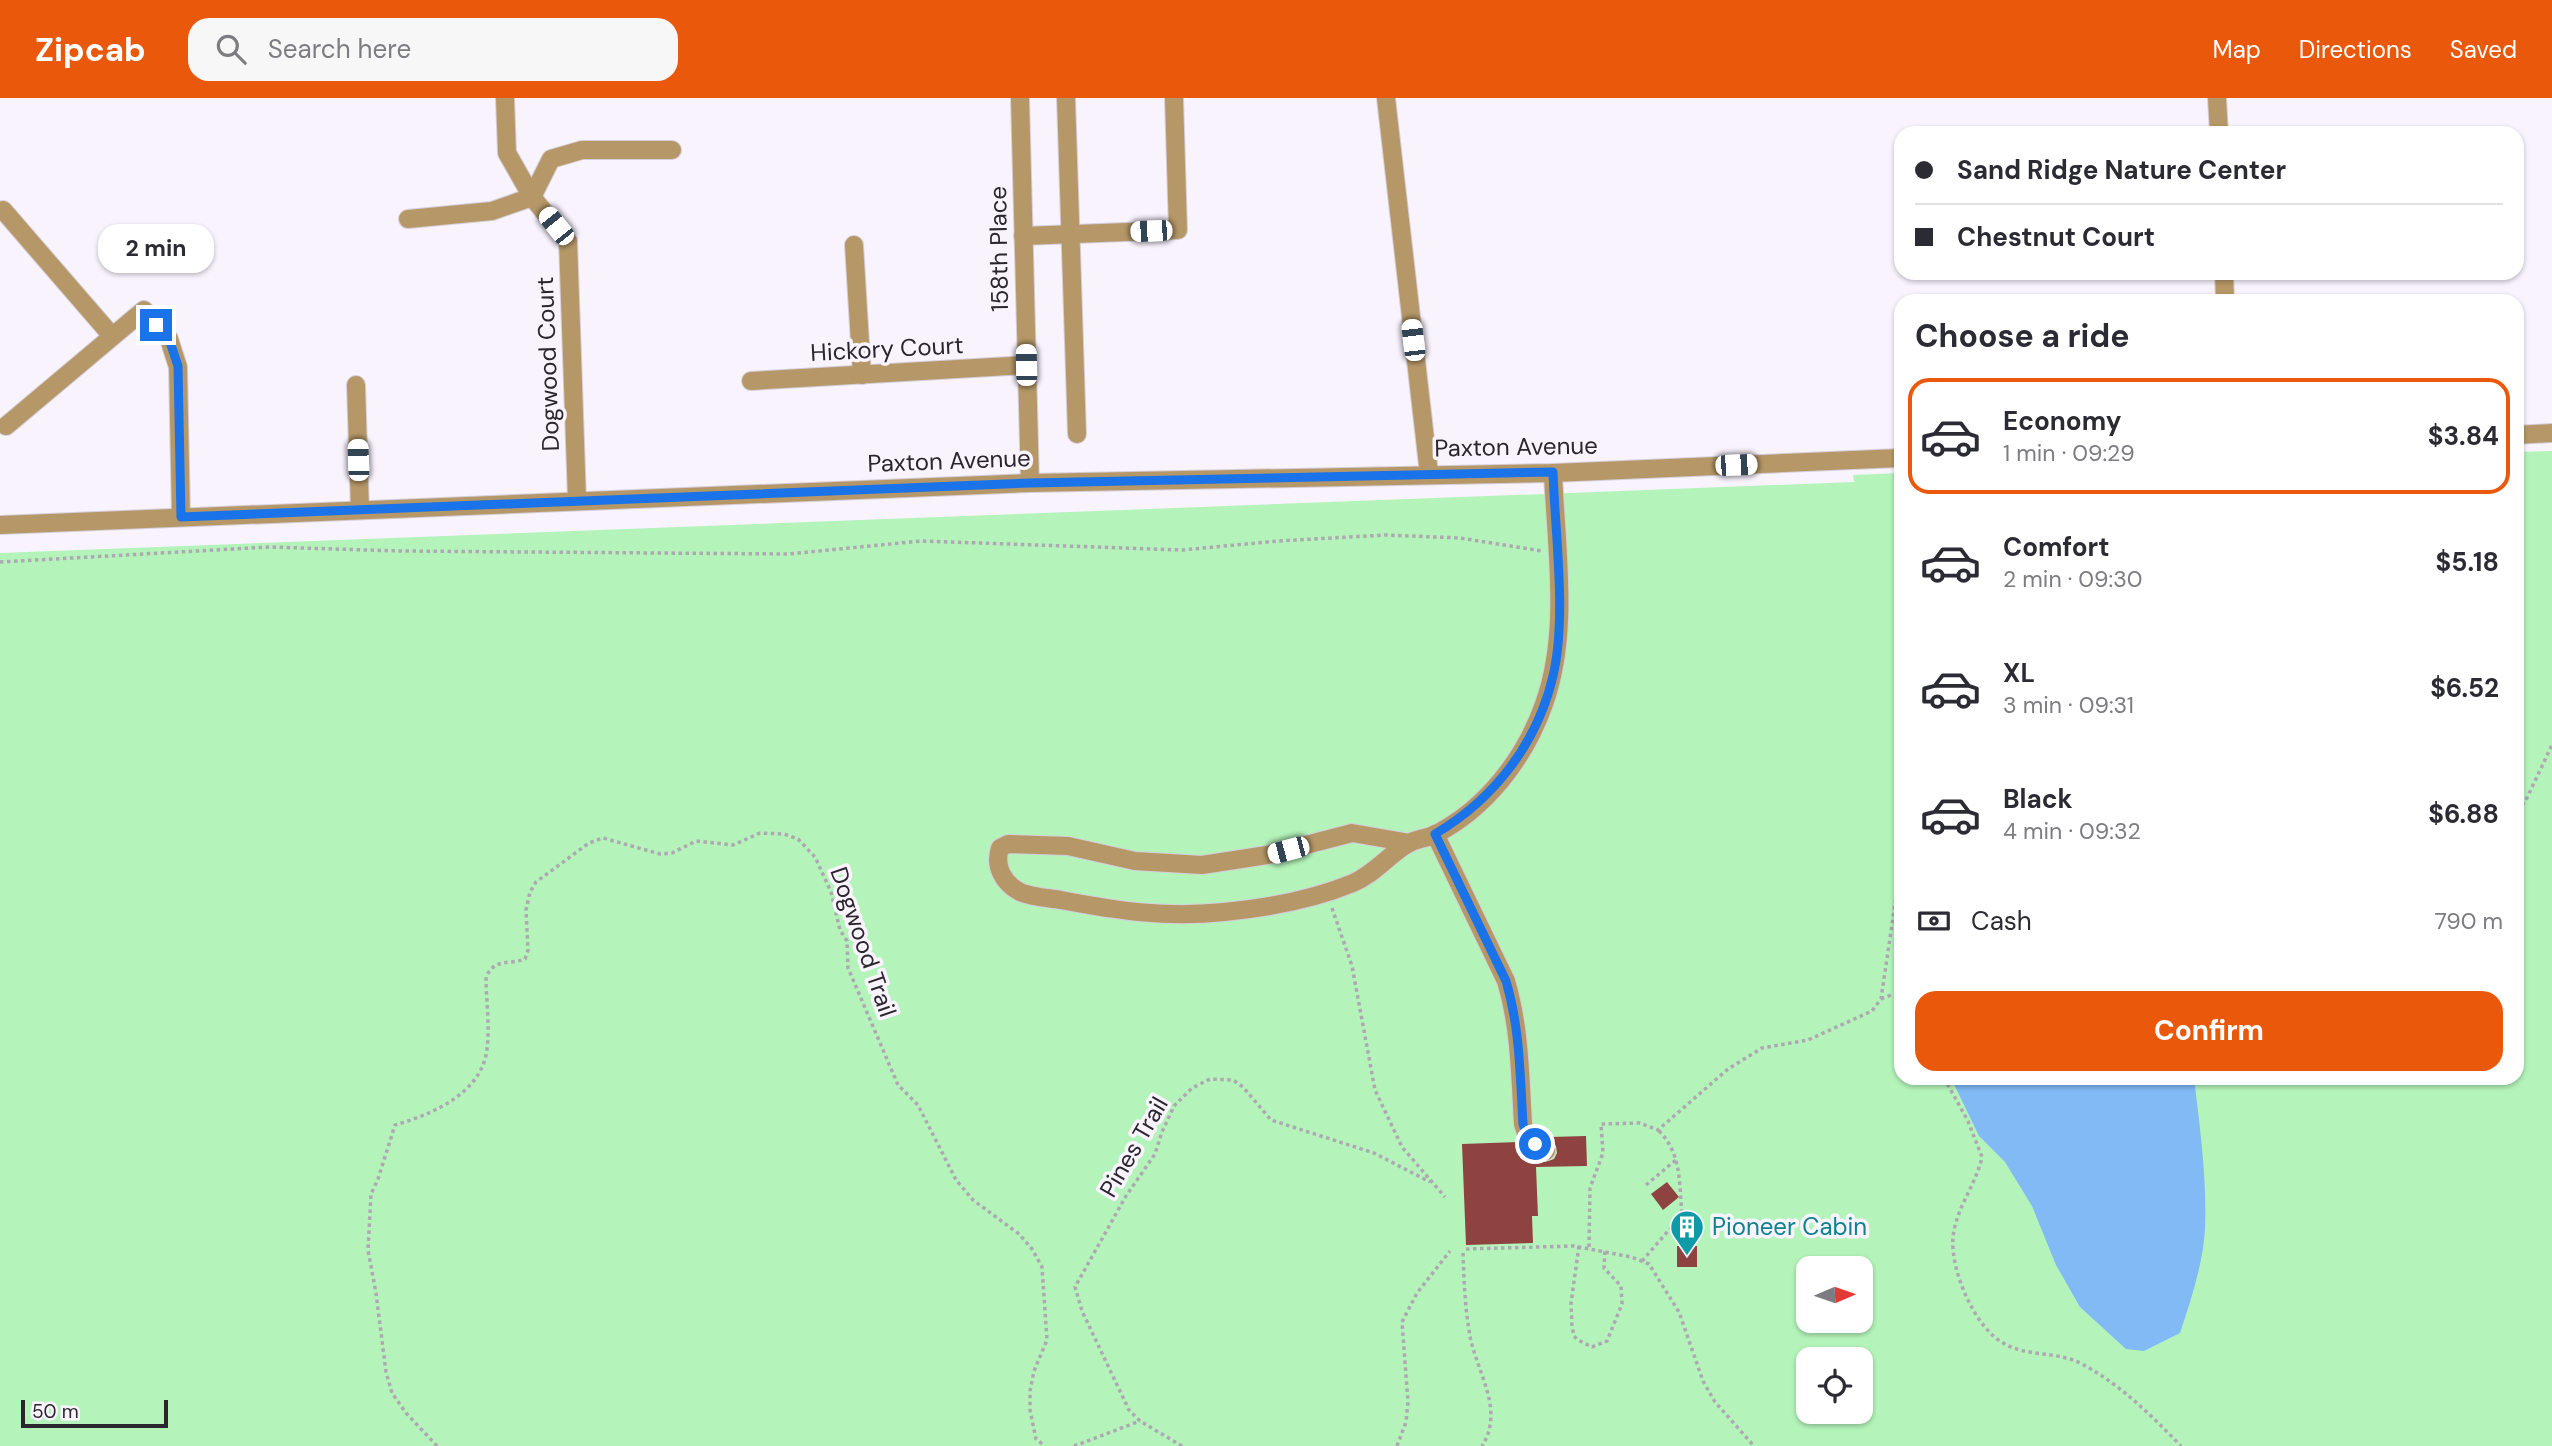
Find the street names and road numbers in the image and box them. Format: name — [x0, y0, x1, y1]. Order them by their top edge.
street label: 158th Place — [982, 186, 1015, 312]
street label: Dogwood Court — [529, 276, 566, 452]
street label: Hickory Court — [810, 329, 964, 368]
street label: Paxton Avenue — [1434, 430, 1598, 463]
street label: Paxton Avenue — [867, 442, 1031, 479]
street label: Dogwood Trail — [823, 863, 904, 1021]
street label: Pines Trail — [1092, 1091, 1175, 1202]

